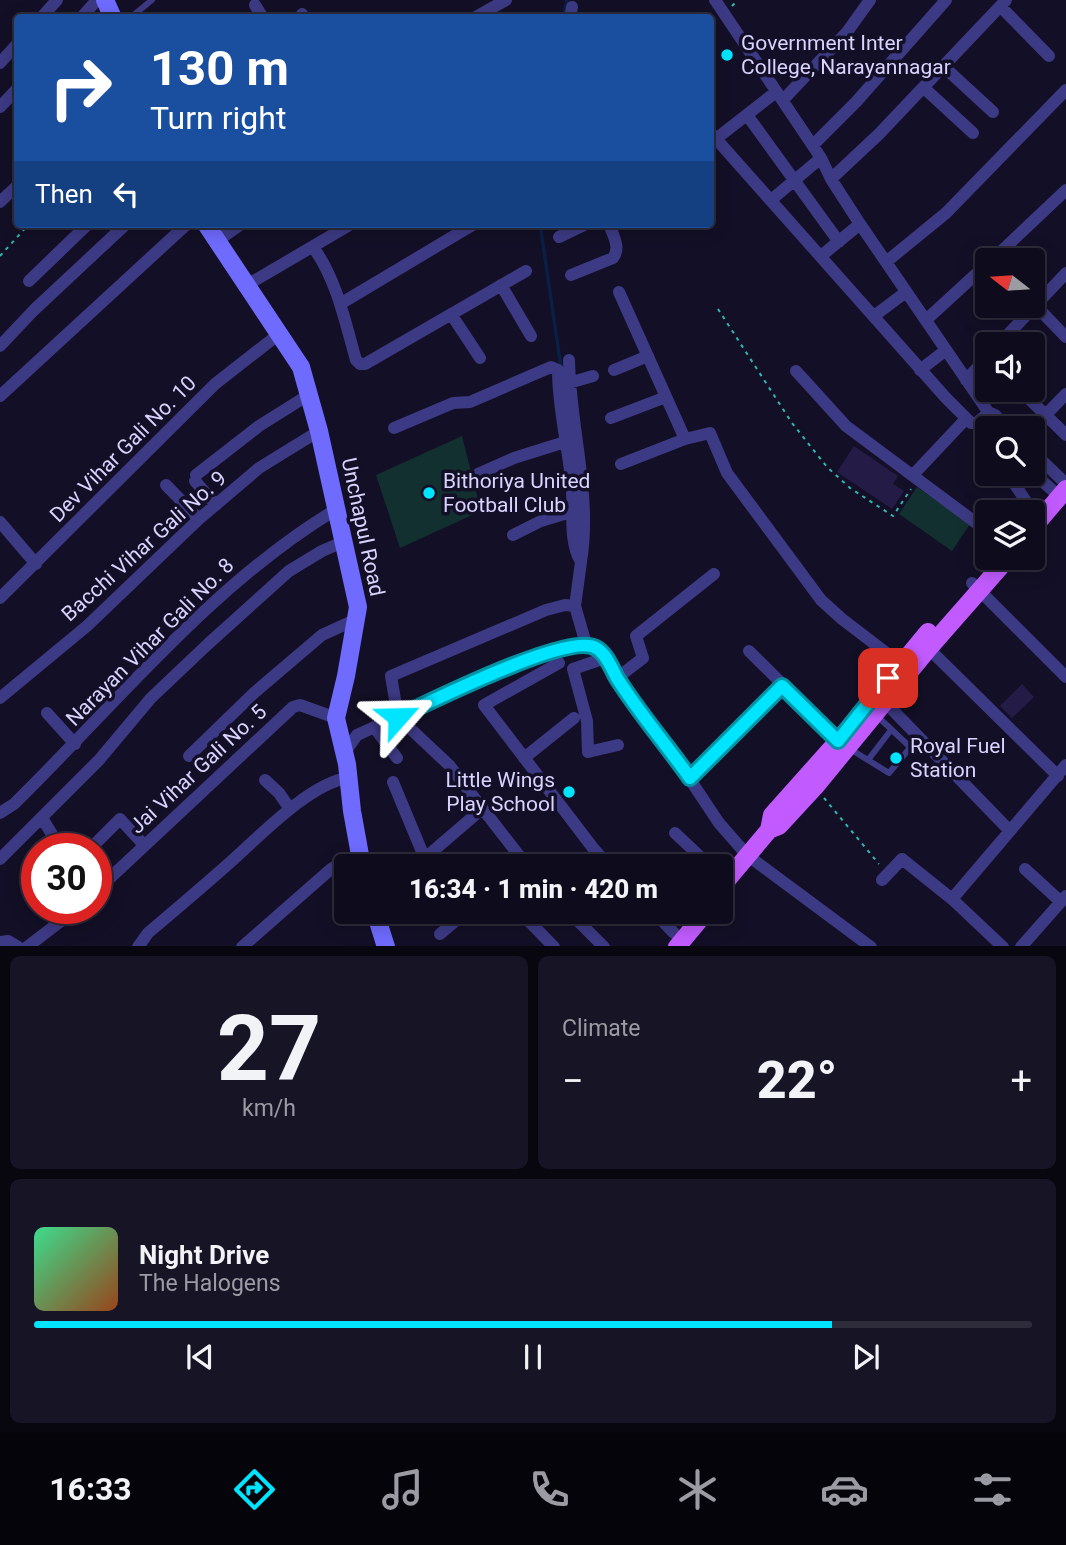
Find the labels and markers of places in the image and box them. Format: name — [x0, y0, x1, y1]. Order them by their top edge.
place label: Government Inter College, Narayannagar — [741, 31, 951, 79]
marker: Government Inter College, Narayannagar — [719, 47, 735, 63]
place label: Bithoriya United Football Club — [443, 469, 590, 517]
marker: Bithoriya United Football Club — [421, 485, 437, 501]
pin — [858, 648, 918, 708]
place label: Royal Fuel Station — [910, 734, 1005, 782]
marker: Royal Fuel Station — [888, 750, 904, 766]
place label: Little Wings Play School — [445, 768, 555, 816]
marker: Little Wings Play School — [561, 784, 577, 800]

